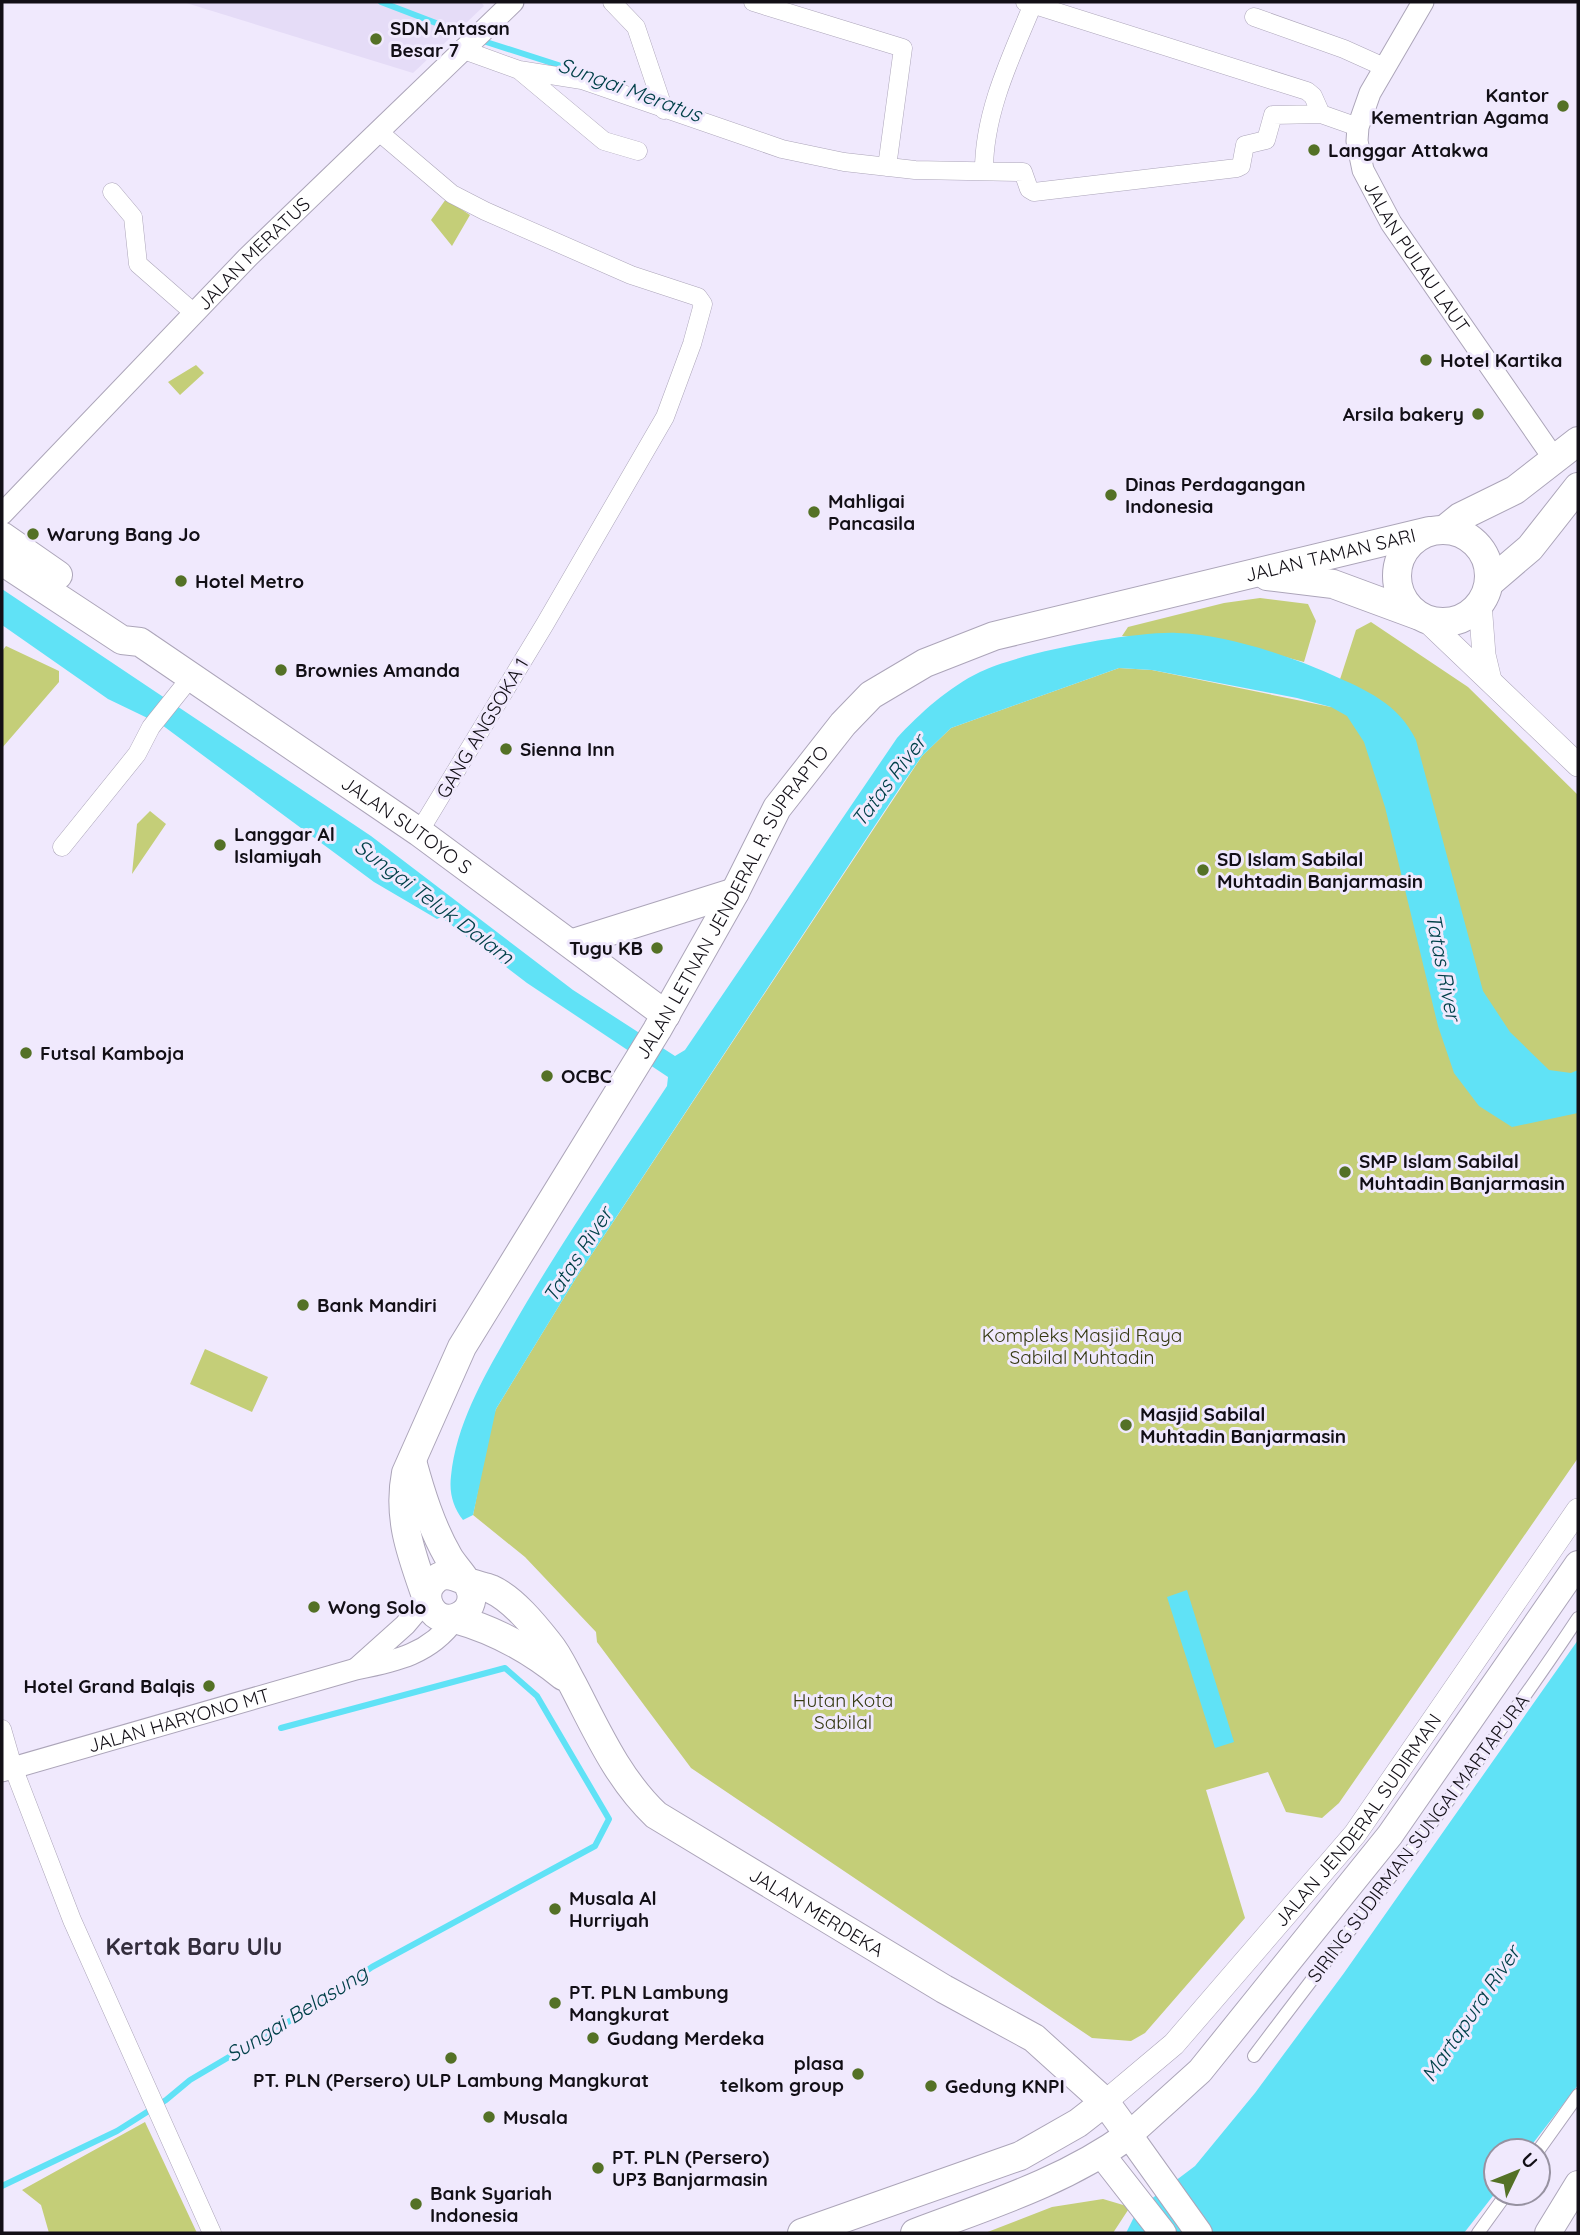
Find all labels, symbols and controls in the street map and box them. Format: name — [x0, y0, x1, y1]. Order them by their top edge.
place label: SDN Antasan Besar 7 — [390, 16, 510, 62]
marker: SDN Antasan Besar 7 — [368, 31, 384, 47]
water label: Sungai Meratus — [555, 51, 707, 127]
place label: Kantor Kementrian Agama — [1371, 83, 1549, 129]
marker: Kantor Kementrian Agama — [1555, 98, 1571, 114]
place label: Langgar Attakwa — [1328, 138, 1489, 162]
marker: Langgar Attakwa — [1306, 142, 1322, 158]
street label: JALAN PULAU LAUT — [1359, 176, 1475, 337]
street label: JALAN MERATUS — [192, 192, 315, 315]
place label: Hotel Kartika — [1440, 348, 1562, 372]
marker: Hotel Kartika — [1418, 352, 1434, 368]
place label: Arsila bakery — [1343, 402, 1464, 426]
marker: Arsila bakery — [1470, 406, 1486, 422]
place label: Dinas Perdagangan Indonesia — [1125, 472, 1306, 518]
marker: Dinas Perdagangan Indonesia — [1103, 487, 1119, 503]
place label: Mahligai Pancasila — [828, 489, 915, 535]
marker: Mahligai Pancasila — [806, 504, 822, 520]
place label: Warung Bang Jo — [47, 522, 200, 546]
street label: JALAN TAMAN SARI — [1243, 523, 1418, 587]
marker: Warung Bang Jo — [25, 526, 41, 542]
place label: Hotel Metro — [195, 569, 304, 593]
marker: Hotel Metro — [173, 573, 189, 589]
street label: GANG ANGSOKA 1 — [431, 653, 533, 803]
place label: Brownies Amanda — [295, 658, 460, 682]
marker: Brownies Amanda — [273, 662, 289, 678]
water label: Tatas River — [845, 727, 933, 831]
place label: Sienna Inn — [520, 737, 615, 761]
street label: JALAN LETNAN JENDERAL R. SUPRAPTO — [630, 740, 834, 1064]
marker: Sienna Inn — [498, 741, 514, 757]
street label: JALAN SUTOYO S — [337, 771, 477, 879]
place label: Langgar Al Islamiyah — [234, 822, 335, 868]
water label: Sungai Teluk Dalam — [350, 833, 520, 970]
marker: Langgar Al Islamiyah — [212, 837, 228, 853]
place label: SD Islam Sabilal Muhtadin Banjarmasin — [1217, 847, 1423, 893]
marker: SD Islam Sabilal Muhtadin Banjarmasin — [1195, 862, 1211, 878]
water label: Tatas River — [1421, 911, 1468, 1025]
place label: Tugu KB — [569, 936, 643, 960]
marker: Tugu KB — [649, 940, 665, 956]
place label: Futsal Kamboja — [40, 1041, 184, 1065]
marker: Futsal Kamboja — [18, 1045, 34, 1061]
place label: OCBC — [561, 1064, 612, 1088]
marker: OCBC — [539, 1068, 555, 1084]
place label: SMP Islam Sabilal Muhtadin Banjarmasin — [1359, 1149, 1565, 1195]
marker: SMP Islam Sabilal Muhtadin Banjarmasin — [1337, 1164, 1353, 1180]
water label: Tatas River — [537, 1200, 619, 1307]
place label: Bank Mandiri — [317, 1293, 437, 1317]
marker: Bank Mandiri — [295, 1297, 311, 1313]
park label: Kompleks Masjid Raya Sabilal Muhtadin — [982, 1323, 1182, 1369]
place label: Masjid Sabilal Muhtadin Banjarmasin — [1140, 1402, 1346, 1448]
marker: Masjid Sabilal Muhtadin Banjarmasin — [1118, 1417, 1134, 1433]
place label: Wong Solo — [328, 1595, 426, 1619]
marker: Wong Solo — [306, 1599, 322, 1615]
place label: Hotel Grand Balqis — [24, 1674, 195, 1698]
marker: Hotel Grand Balqis — [201, 1678, 217, 1694]
street label: JALAN HARYONO MT — [85, 1682, 273, 1758]
park label: Hutan Kota Sabilal — [793, 1688, 893, 1734]
street label: SIRING SUDIRMAN SUNGAI MARTAPURA — [1302, 1689, 1534, 1987]
street label: JALAN JENDERAL SUDIRMAN — [1269, 1709, 1446, 1931]
street label: JALAN MERDEKA — [745, 1862, 888, 1962]
place label: Musala Al Hurriyah — [569, 1886, 657, 1932]
marker: Musala Al Hurriyah — [547, 1901, 563, 1917]
district label: Kertak Baru Ulu — [106, 1932, 282, 1961]
water label: Martapura River — [1415, 1938, 1527, 2086]
water label: Sungai Belasung — [221, 1958, 374, 2067]
place label: PT. PLN Lambung Mangkurat — [569, 1980, 729, 2026]
marker: PT. PLN Lambung Mangkurat — [547, 1995, 563, 2011]
place label: Gudang Merdeka — [607, 2026, 764, 2050]
marker: Gudang Merdeka — [585, 2030, 601, 2046]
marker: PT. PLN (Persero) ULP Lambung Mangkurat — [443, 2050, 459, 2066]
place label: plasa telkom group — [720, 2051, 844, 2097]
marker: plasa telkom group — [850, 2066, 866, 2082]
place label: PT. PLN (Persero) ULP Lambung Mangkurat — [253, 2068, 649, 2092]
place label: Gedung KNPI — [945, 2074, 1065, 2098]
marker: Gedung KNPI — [923, 2078, 939, 2094]
place label: Musala — [503, 2105, 568, 2129]
marker: Musala — [481, 2109, 497, 2125]
north arrow — [1482, 2137, 1552, 2207]
place label: PT. PLN (Persero) UP3 Banjarmasin — [612, 2145, 769, 2191]
text: U — [1516, 2147, 1543, 2173]
marker: PT. PLN (Persero) UP3 Banjarmasin — [590, 2160, 606, 2176]
place label: Bank Syariah Indonesia — [430, 2181, 552, 2227]
marker: Bank Syariah Indonesia — [408, 2196, 424, 2212]

